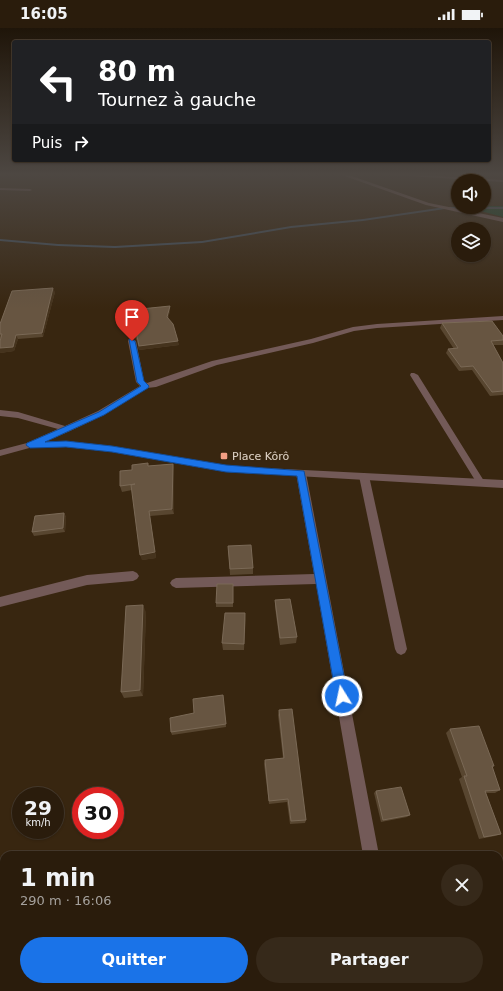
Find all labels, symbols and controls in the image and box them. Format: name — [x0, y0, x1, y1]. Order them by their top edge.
text: 16:05 — [20, 5, 68, 23]
text: 80 m — [98, 55, 176, 88]
icon: left — [32, 56, 84, 108]
text: Tournez à gauche — [98, 89, 256, 110]
icon: right — [70, 132, 92, 154]
text: Puis — [32, 134, 62, 152]
map controls — [451, 174, 491, 262]
button: sound — [451, 174, 491, 214]
button: layers — [451, 222, 491, 262]
pin — [115, 300, 149, 341]
icon: arrive — [121, 306, 143, 328]
place label: Place Kôrô — [232, 450, 289, 463]
marker: Place Kôrô — [219, 451, 229, 461]
position arrow — [321, 675, 363, 717]
speed limit sign: 30 — [72, 787, 124, 839]
text: 29 — [24, 796, 52, 820]
text: km/h — [25, 817, 51, 828]
text: 1 min — [20, 864, 95, 892]
button: close — [441, 864, 483, 906]
text: 290 m · 16:06 — [20, 893, 111, 908]
button: Quitter — [20, 937, 248, 983]
button: Partager — [256, 937, 483, 983]

